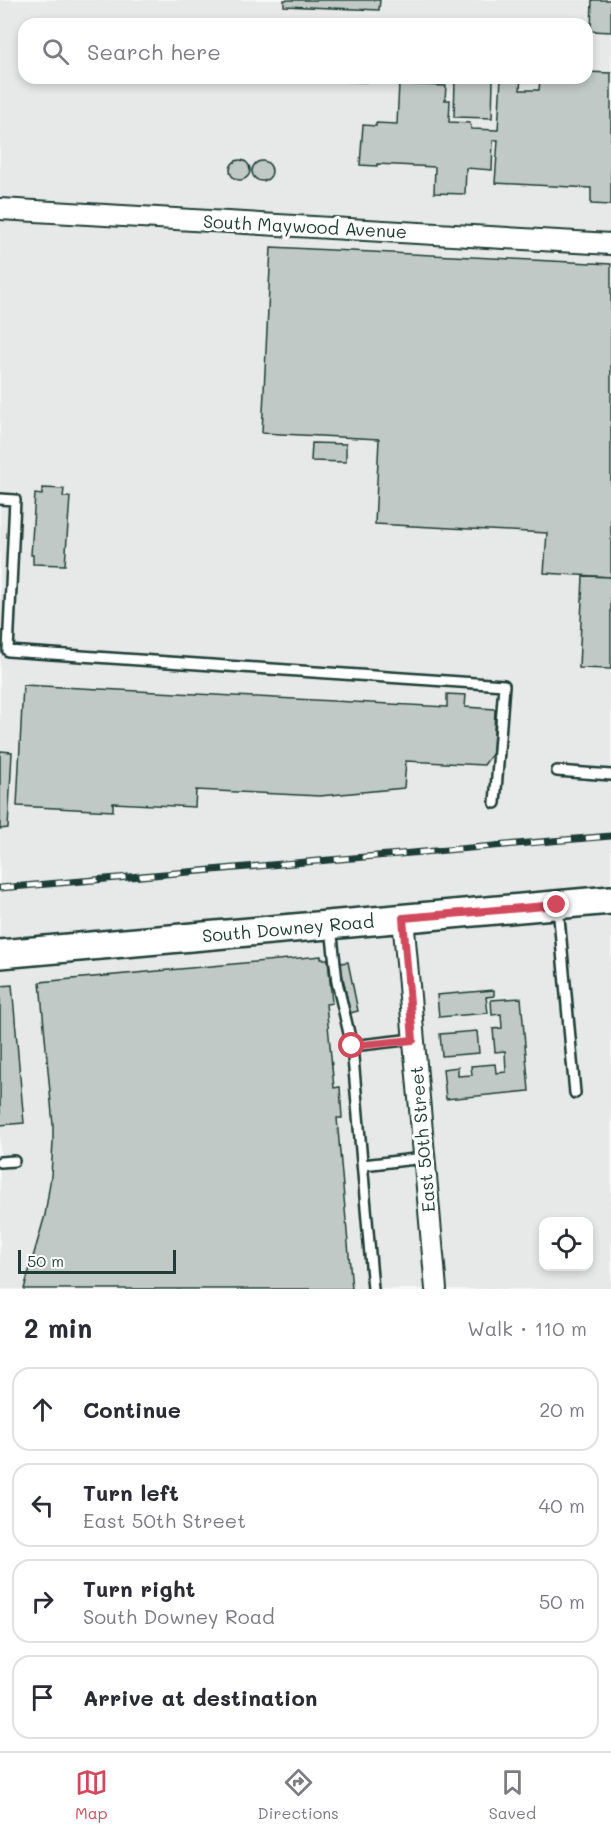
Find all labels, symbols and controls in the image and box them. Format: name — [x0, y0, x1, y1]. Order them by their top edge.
search box — [18, 18, 593, 84]
icon: search — [39, 35, 72, 68]
text: Search here — [87, 37, 221, 66]
street label: South Maywood Avenue — [202, 209, 408, 243]
route end — [543, 891, 569, 917]
street label: South Downey Road — [201, 909, 375, 947]
route start — [338, 1032, 364, 1058]
street label: East 50th Street — [404, 1065, 440, 1213]
map controls — [539, 1217, 593, 1271]
button: locate — [539, 1217, 593, 1271]
scale bar — [18, 1247, 176, 1274]
text: 50 m — [27, 1250, 64, 1271]
text: 2 min — [24, 1311, 92, 1345]
text: Walk · 110 m — [467, 1315, 587, 1341]
icon: ahead — [26, 1393, 59, 1426]
text: Continue — [83, 1395, 181, 1424]
text: 20 m — [539, 1396, 585, 1422]
text: Turn left — [83, 1478, 179, 1507]
icon: left — [26, 1489, 59, 1522]
text: 40 m — [539, 1492, 585, 1518]
text: East 50th Street — [83, 1507, 246, 1533]
text: Turn right — [83, 1574, 195, 1603]
icon: right — [26, 1585, 59, 1618]
text: 50 m — [539, 1588, 585, 1614]
text: South Downey Road — [83, 1603, 275, 1629]
icon: arrive — [26, 1681, 59, 1714]
text: Arrive at destination — [83, 1683, 318, 1712]
tab: Map — [75, 1766, 108, 1823]
tab: Directions — [258, 1766, 339, 1823]
tab: Saved — [489, 1766, 536, 1823]

